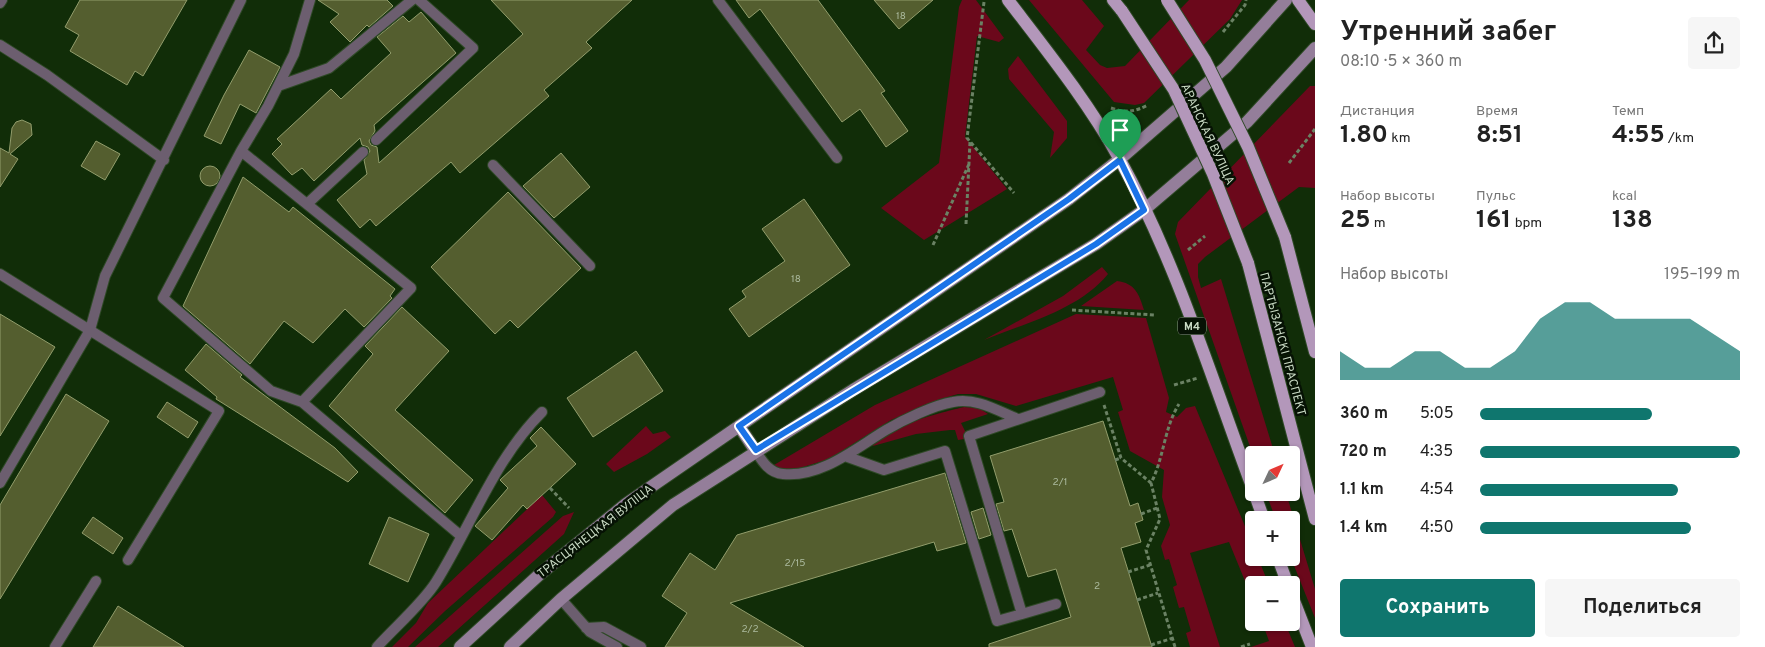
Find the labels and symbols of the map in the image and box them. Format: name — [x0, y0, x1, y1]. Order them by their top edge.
house number: 18 — [896, 10, 906, 23]
street label: АРАНСКАЯ ВУЛІЦА — [1177, 81, 1238, 188]
pin — [1099, 109, 1141, 160]
street label: ПАРТЫЗАНСКІ ПРАСПЕКТ — [1255, 271, 1309, 418]
house number: 18 — [791, 273, 801, 286]
road number: М4 — [1178, 318, 1206, 334]
north arrow — [1245, 446, 1300, 501]
house number: 2/1 — [1053, 476, 1067, 489]
street label: ТРАСЦЯНЕЦКАЯ ВУЛІЦА — [535, 482, 657, 582]
house number: 2/15 — [785, 557, 805, 570]
house number: 2 — [1094, 580, 1100, 593]
house number: 2/2 — [741, 623, 759, 636]

